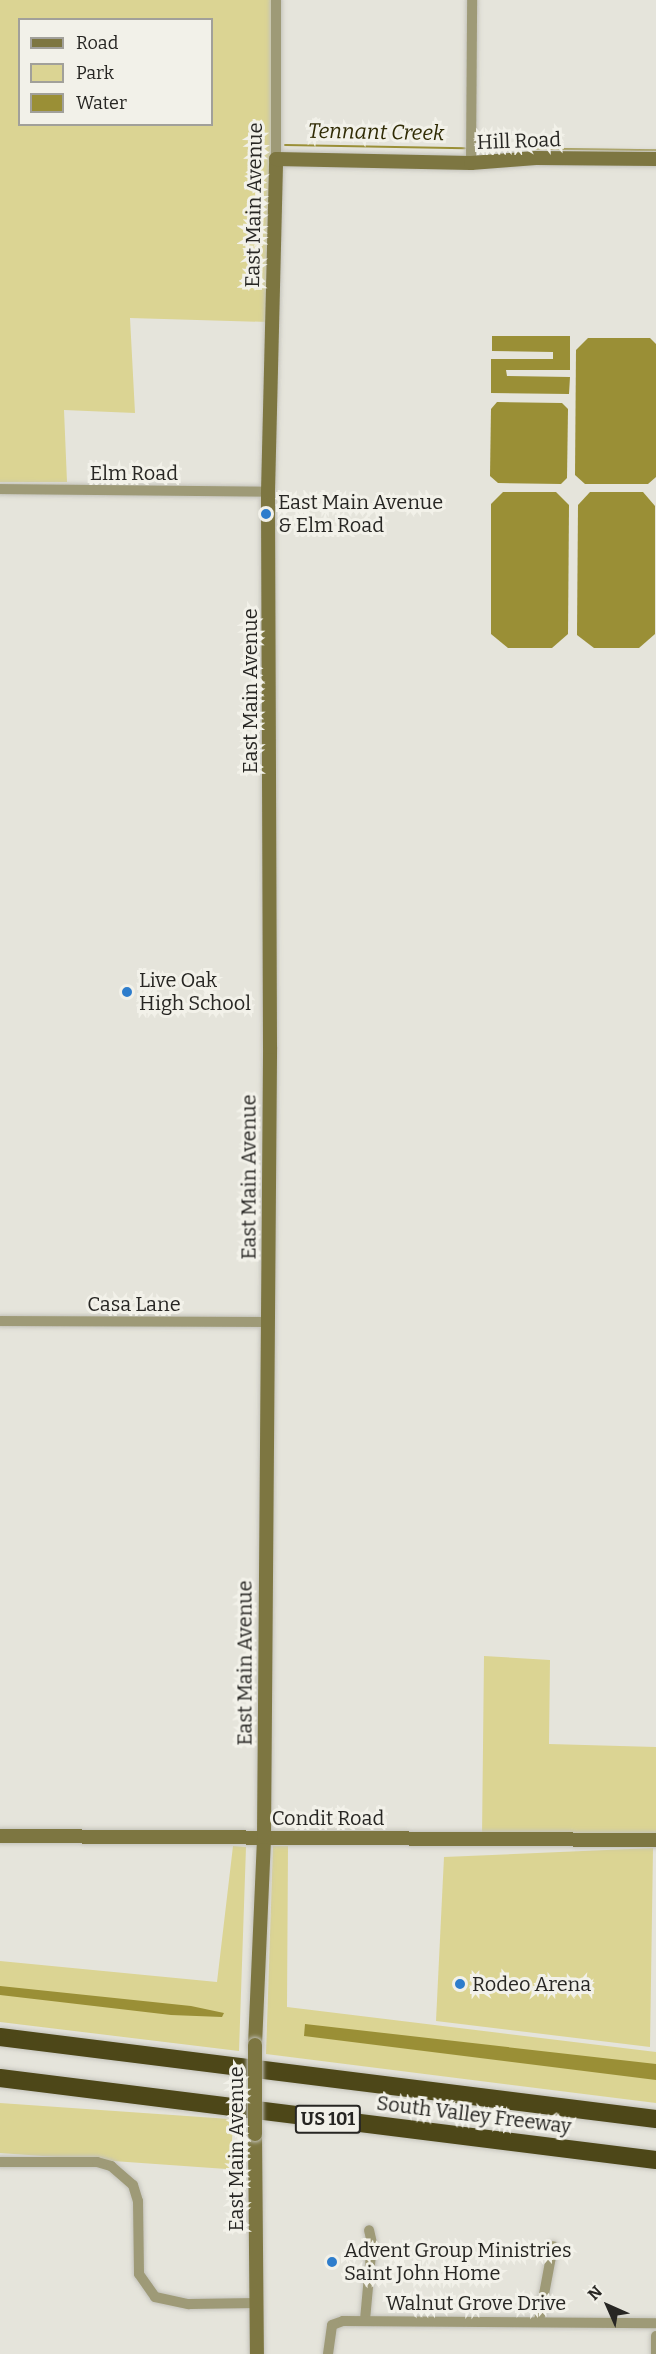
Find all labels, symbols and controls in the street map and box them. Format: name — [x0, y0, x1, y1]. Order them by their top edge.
legend — [18, 18, 213, 126]
text: Road — [76, 32, 118, 54]
text: Park — [76, 62, 114, 84]
text: Water — [76, 92, 127, 114]
water label: Tennant Creek — [308, 118, 444, 146]
street label: East Main Avenue — [241, 122, 267, 288]
street label: Hill Road — [476, 128, 562, 154]
street label: Elm Road — [90, 461, 178, 485]
place label: East Main Avenue & Elm Road — [278, 490, 443, 537]
marker: East Main Avenue & Elm Road — [259, 507, 273, 521]
street label: East Main Avenue — [238, 608, 262, 774]
place label: Live Oak High School — [139, 969, 251, 1016]
marker: Live Oak High School — [120, 985, 134, 999]
street label: East Main Avenue — [237, 1094, 261, 1260]
street label: Casa Lane — [87, 1292, 181, 1316]
street label: East Main Avenue — [233, 1580, 257, 1746]
street label: Condit Road — [272, 1806, 384, 1830]
place label: Rodeo Arena — [472, 1972, 591, 1996]
marker: Rodeo Arena — [453, 1977, 467, 1991]
street label: East Main Avenue — [224, 2066, 248, 2232]
street label: South Valley Freeway — [375, 2091, 573, 2139]
road number: US 101 — [294, 2104, 362, 2134]
place label: Advent Group Ministries Saint John Home — [344, 2238, 571, 2285]
marker: Advent Group Ministries Saint John Home — [325, 2255, 339, 2269]
north arrow — [578, 2276, 638, 2336]
text: N — [584, 2282, 606, 2304]
street label: Walnut Grove Drive — [386, 2291, 566, 2315]

